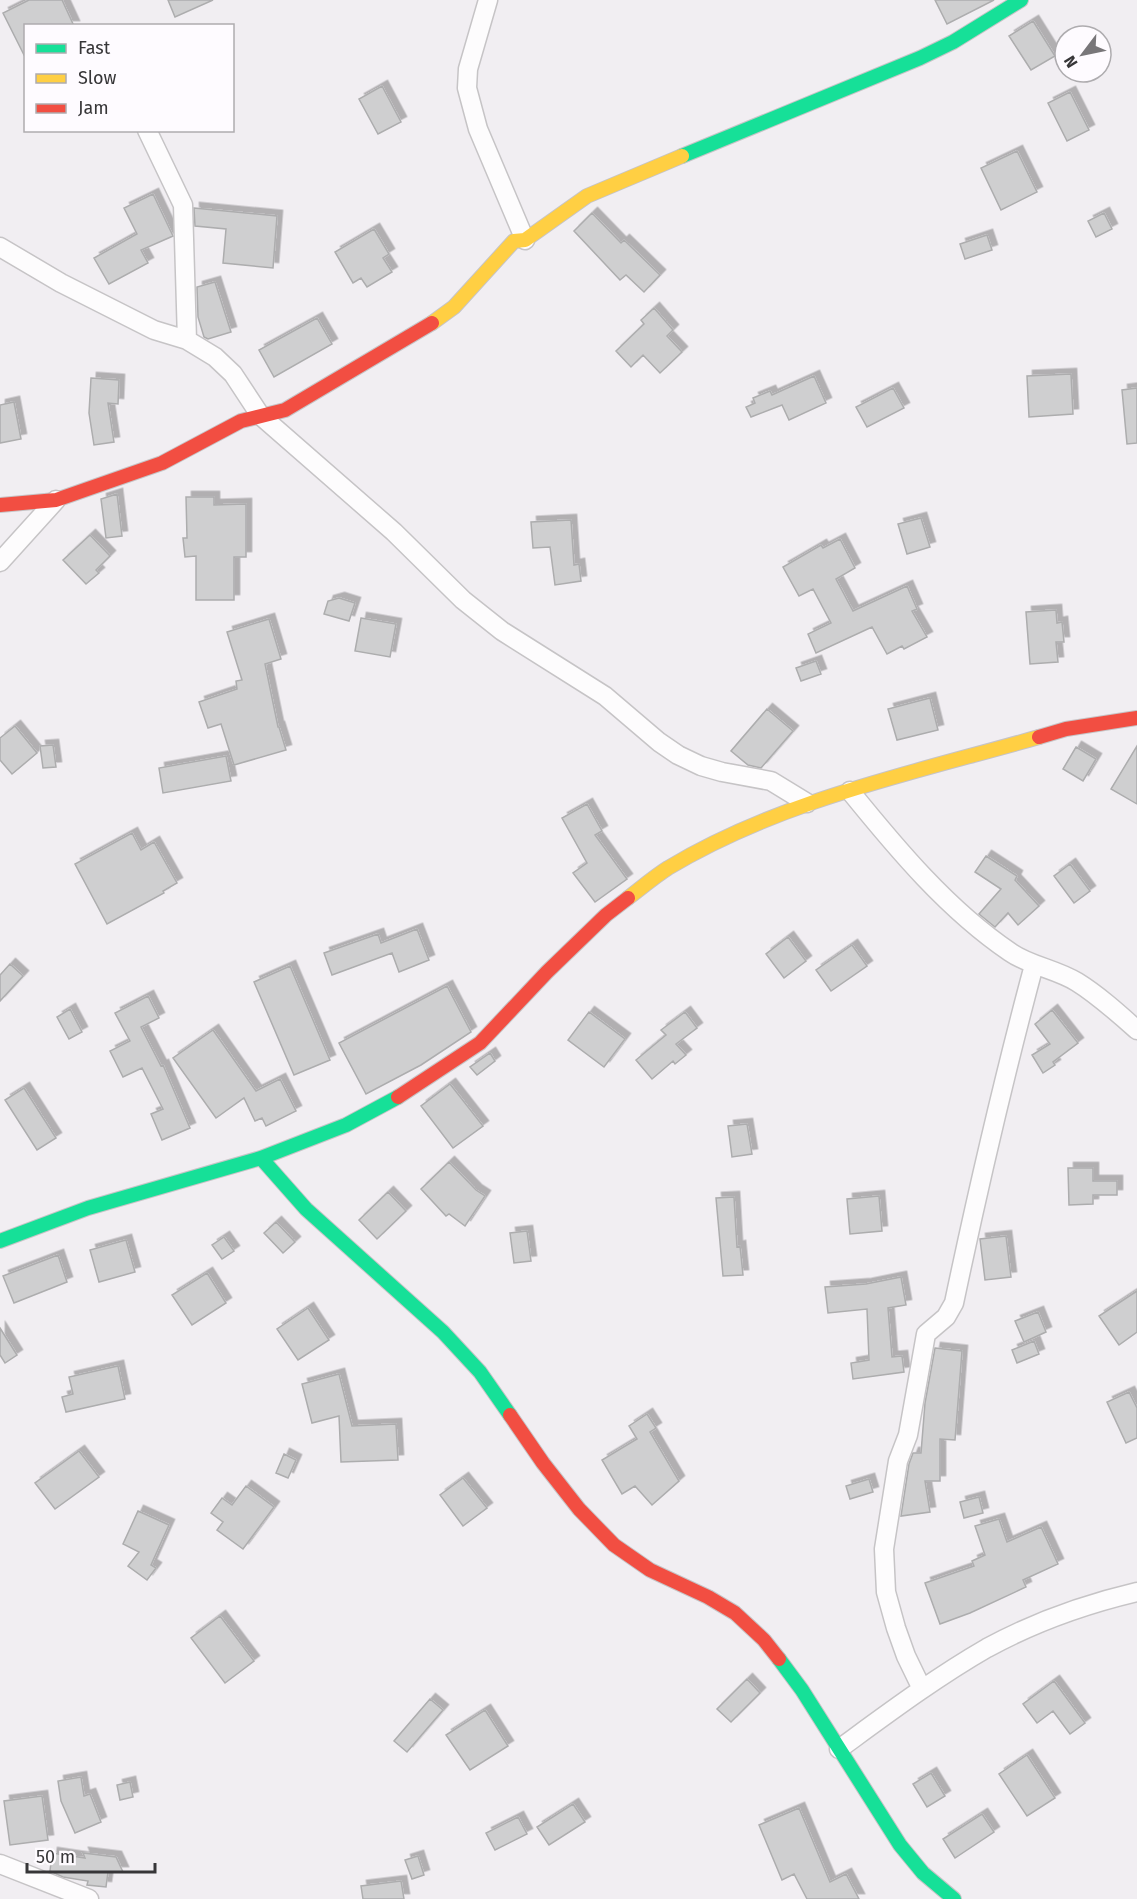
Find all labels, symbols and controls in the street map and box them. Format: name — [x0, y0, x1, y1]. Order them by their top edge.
legend — [24, 24, 234, 132]
north arrow — [1053, 24, 1113, 84]
text: Fast — [78, 37, 111, 59]
text: N — [1060, 52, 1082, 71]
text: Slow — [78, 67, 117, 89]
text: Jam — [78, 97, 109, 119]
scale bar — [27, 1836, 154, 1874]
text: 50 m — [36, 1846, 75, 1868]

